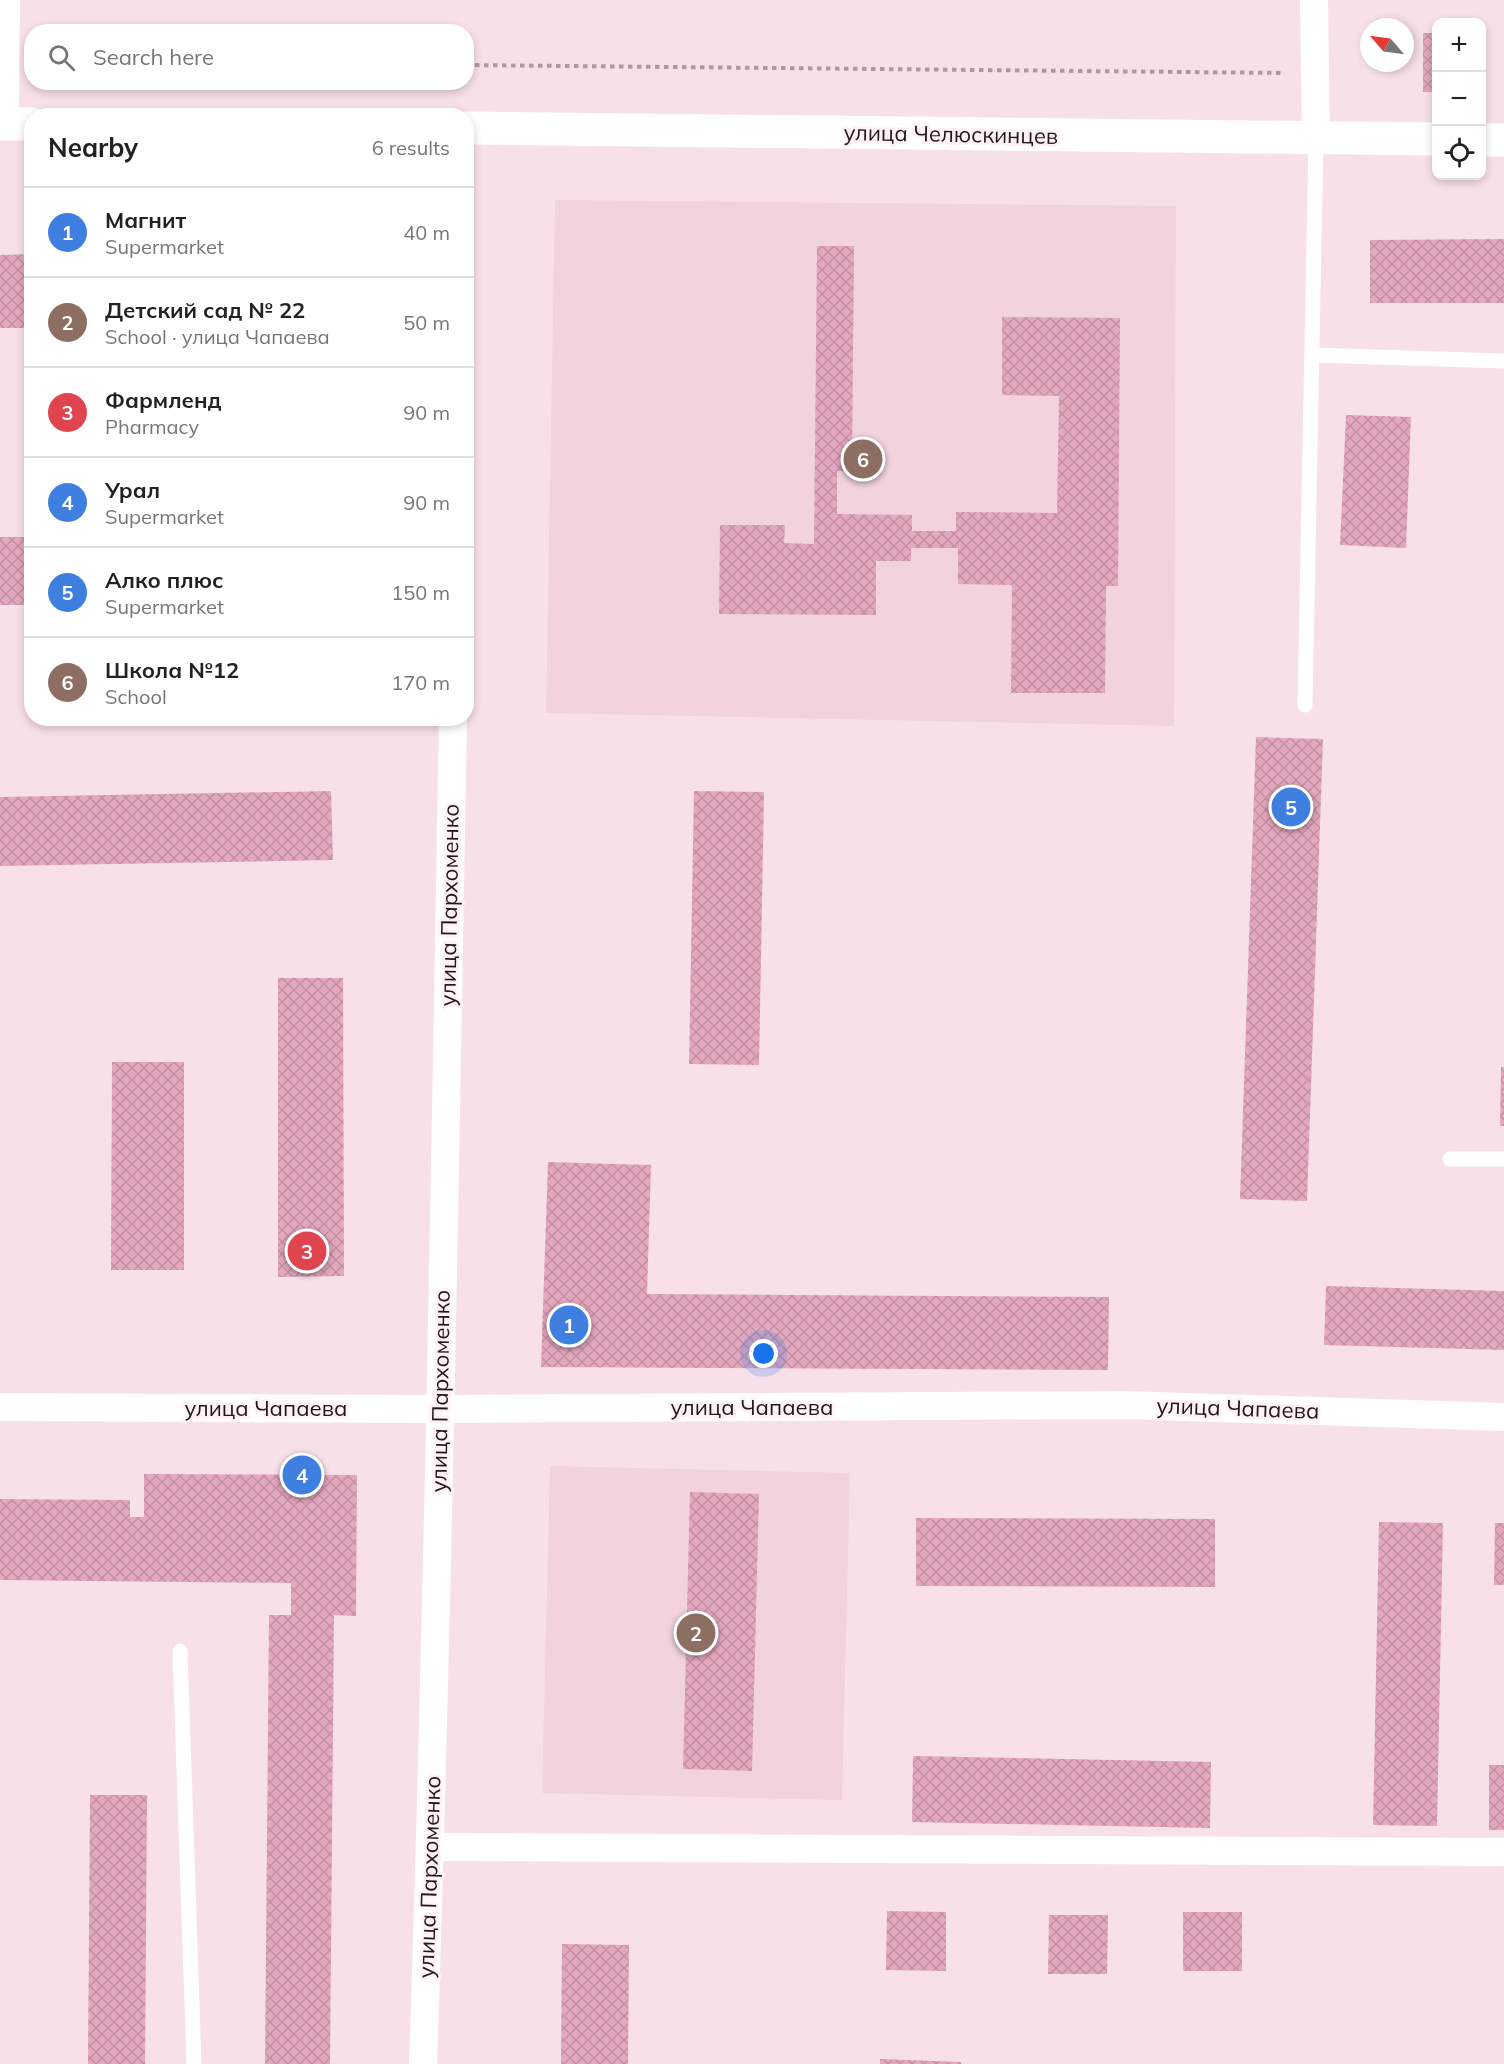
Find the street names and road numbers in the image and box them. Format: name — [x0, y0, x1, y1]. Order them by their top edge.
street label: улица Челюскинцев — [843, 118, 1059, 150]
street label: улица Пархоменко — [433, 803, 465, 1007]
street label: улица Пархоменко — [424, 1289, 456, 1493]
street label: улица Чапаева — [1156, 1391, 1320, 1425]
street label: улица Чапаева — [671, 1393, 833, 1421]
street label: улица Чапаева — [185, 1394, 347, 1422]
street label: улица Пархоменко — [411, 1775, 447, 1979]

